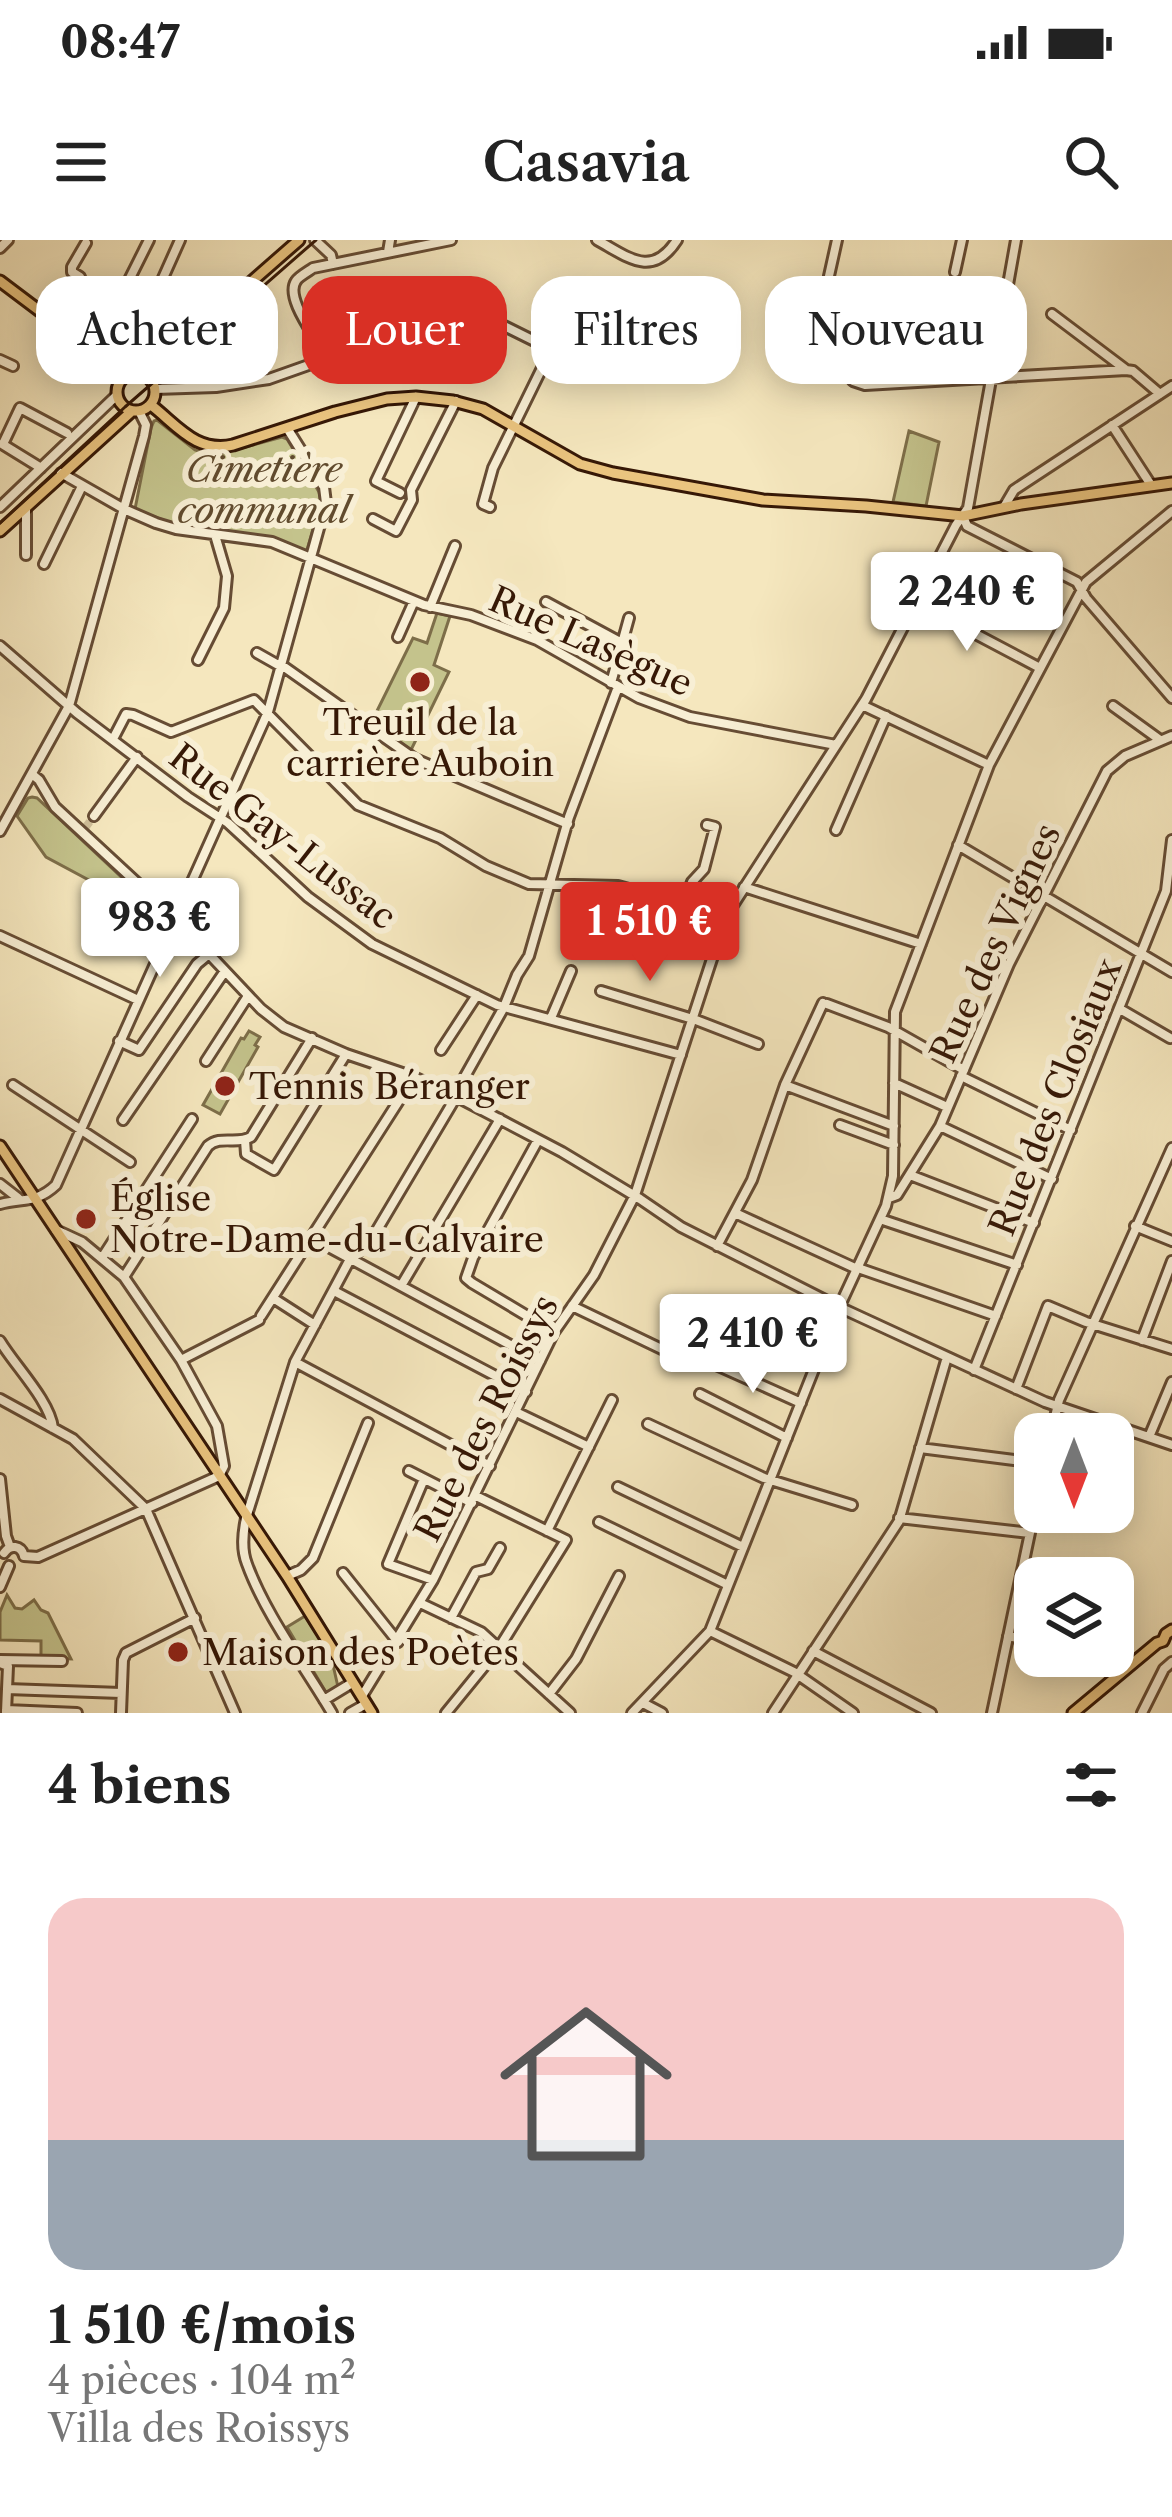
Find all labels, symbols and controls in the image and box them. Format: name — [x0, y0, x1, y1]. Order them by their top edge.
text: 08:47 — [60, 14, 180, 70]
icon: menu — [48, 129, 114, 195]
text: Casavia — [482, 129, 690, 195]
icon: search — [1058, 129, 1124, 195]
chip: Acheter — [36, 276, 278, 384]
chip: Louer — [302, 276, 507, 384]
chip: Filtres — [531, 276, 741, 384]
chip: Nouveau — [765, 276, 1027, 384]
park label: Cimetière communal — [177, 447, 354, 532]
pin: 2 240 € — [856, 552, 1078, 654]
text: 2 240 € — [898, 567, 1036, 615]
street label: Rue Lasègue — [482, 577, 700, 705]
marker: Treuil de la carrière Auboin — [407, 669, 433, 695]
place label: Treuil de la carrière Auboin — [286, 700, 554, 785]
street label: Rue Gay-Lussac — [161, 734, 405, 938]
street label: Rue des Vignes — [920, 817, 1070, 1069]
pin: 983 € — [76, 878, 244, 980]
pin: 1 510 € — [539, 882, 761, 984]
text: 983 € — [108, 893, 212, 941]
text: 1 510 € — [587, 897, 713, 945]
street label: Rue des Closiaux — [979, 952, 1131, 1242]
place label: Tennis Béranger — [249, 1064, 530, 1108]
marker: Tennis Béranger — [212, 1073, 238, 1099]
place label: Église Notre-Dame-du-Calvaire — [110, 1176, 544, 1261]
marker: Église Notre-Dame-du-Calvaire — [73, 1206, 99, 1232]
street label: Rue des Roissys — [405, 1287, 567, 1549]
pin: 2 410 € — [642, 1294, 864, 1396]
text: 2 410 € — [687, 1309, 819, 1357]
north arrow — [1014, 1413, 1134, 1533]
map controls — [1014, 1413, 1134, 1677]
button: layers — [1014, 1557, 1134, 1677]
place label: Maison des Poètes — [202, 1630, 519, 1674]
marker: Maison des Poètes — [165, 1639, 191, 1665]
icon: filters — [1058, 1752, 1124, 1818]
text: 4 biens — [48, 1754, 231, 1816]
icon: home — [478, 1976, 694, 2192]
text: 1 510 €/mois — [48, 2294, 356, 2356]
text: 4 pièces · 104 m² — [48, 2356, 356, 2404]
text: Villa des Roissys — [48, 2404, 350, 2452]

